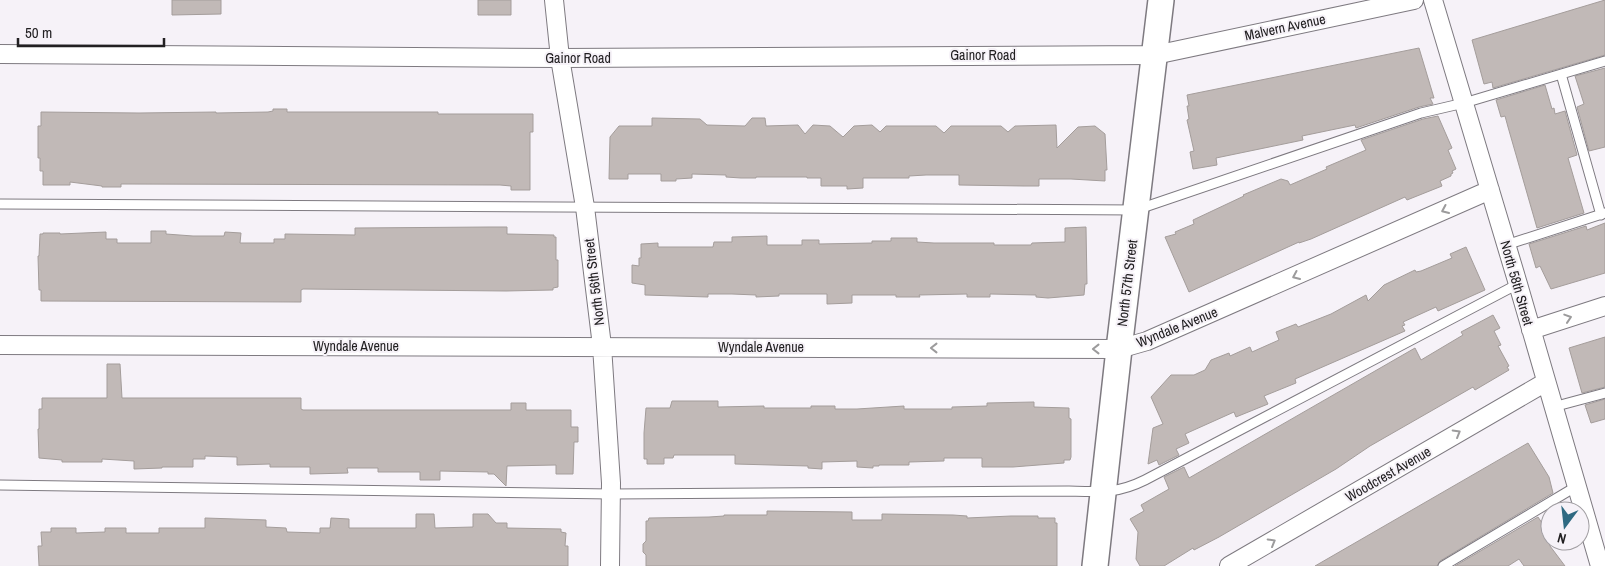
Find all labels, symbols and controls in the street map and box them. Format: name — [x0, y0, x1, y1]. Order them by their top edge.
street label: Malvern Avenue — [1243, 10, 1327, 44]
scale bar — [18, 15, 164, 47]
text: 50 m — [25, 22, 52, 43]
street label: Gainor Road — [950, 46, 1016, 64]
street label: Gainor Road — [545, 49, 611, 67]
one-way arrow — [1441, 204, 1450, 215]
street label: North 56th Street — [580, 238, 608, 326]
street label: North 58th Street — [1496, 238, 1538, 328]
street label: North 57th Street — [1113, 239, 1141, 327]
one-way arrow — [1292, 269, 1301, 280]
street label: Wyndale Avenue — [1134, 303, 1220, 351]
one-way arrow — [1563, 314, 1571, 324]
street label: Wyndale Avenue — [313, 337, 399, 355]
street label: Wyndale Avenue — [718, 338, 804, 356]
one-way arrow — [929, 343, 937, 353]
one-way arrow — [1092, 344, 1100, 354]
one-way arrow — [1452, 430, 1461, 440]
street label: Woodcrest Avenue — [1342, 442, 1434, 506]
north arrow — [1540, 501, 1590, 551]
text: N — [1555, 529, 1568, 548]
one-way arrow — [1266, 538, 1275, 548]

